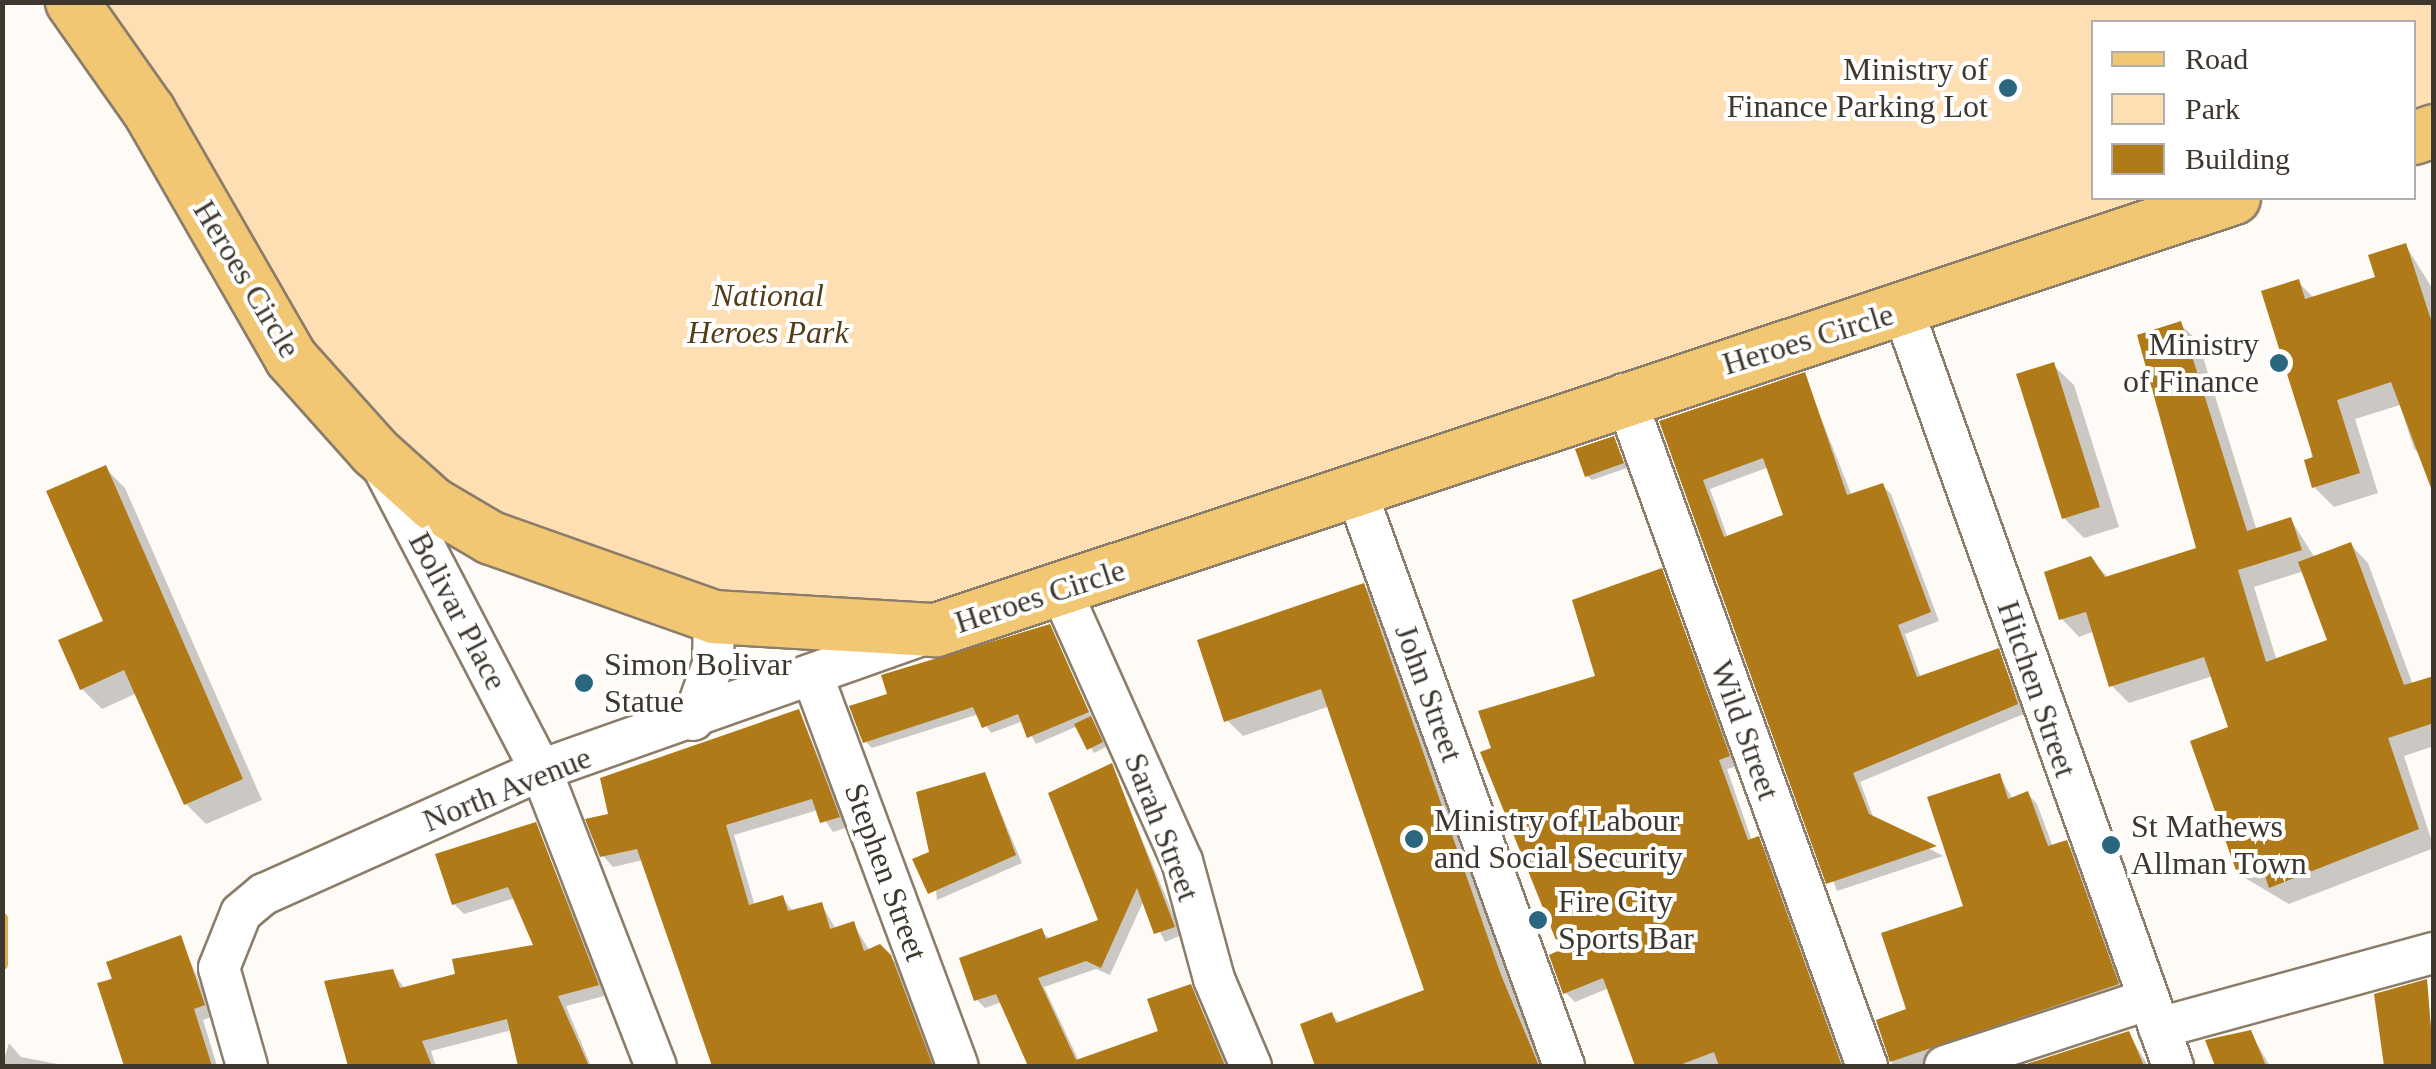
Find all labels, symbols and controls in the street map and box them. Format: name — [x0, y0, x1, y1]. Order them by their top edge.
legend — [2091, 20, 2416, 200]
text: Road — [2185, 42, 2248, 75]
place label: Ministry of Finance Parking Lot — [1727, 51, 1988, 126]
marker: Ministry of Finance Parking Lot — [1997, 77, 2019, 99]
text: Park — [2185, 92, 2240, 125]
text: Building — [2185, 142, 2290, 175]
street label: Heroes Circle — [185, 193, 309, 365]
park label: National Heroes Park — [687, 277, 849, 352]
street label: Heroes Circle — [1718, 295, 1898, 383]
place label: Ministry of Finance — [2123, 326, 2259, 401]
marker: Ministry of Finance — [2268, 352, 2290, 374]
street label: Bolivar Place — [400, 525, 516, 697]
street label: Heroes Circle — [950, 550, 1130, 642]
street label: Hitchen Street — [1989, 596, 2085, 782]
street label: John Street — [1386, 619, 1472, 767]
place label: Simon Bolivar Statue — [604, 646, 792, 721]
street label: Wild Street — [1702, 655, 1788, 805]
marker: Simon Bolivar Statue — [573, 672, 595, 694]
street label: North Avenue — [416, 738, 598, 840]
street label: Sarah Street — [1116, 748, 1208, 906]
street label: Stephen Street — [836, 778, 936, 966]
place label: Ministry of Labour and Social Security — [1434, 802, 1683, 877]
place label: St Mathews Allman Town — [2131, 808, 2307, 883]
marker: Ministry of Labour and Social Security — [1403, 828, 1425, 850]
marker: St Mathews Allman Town — [2100, 834, 2122, 856]
place label: Fire City Sports Bar — [1558, 883, 1694, 958]
marker: Fire City Sports Bar — [1527, 909, 1549, 931]

